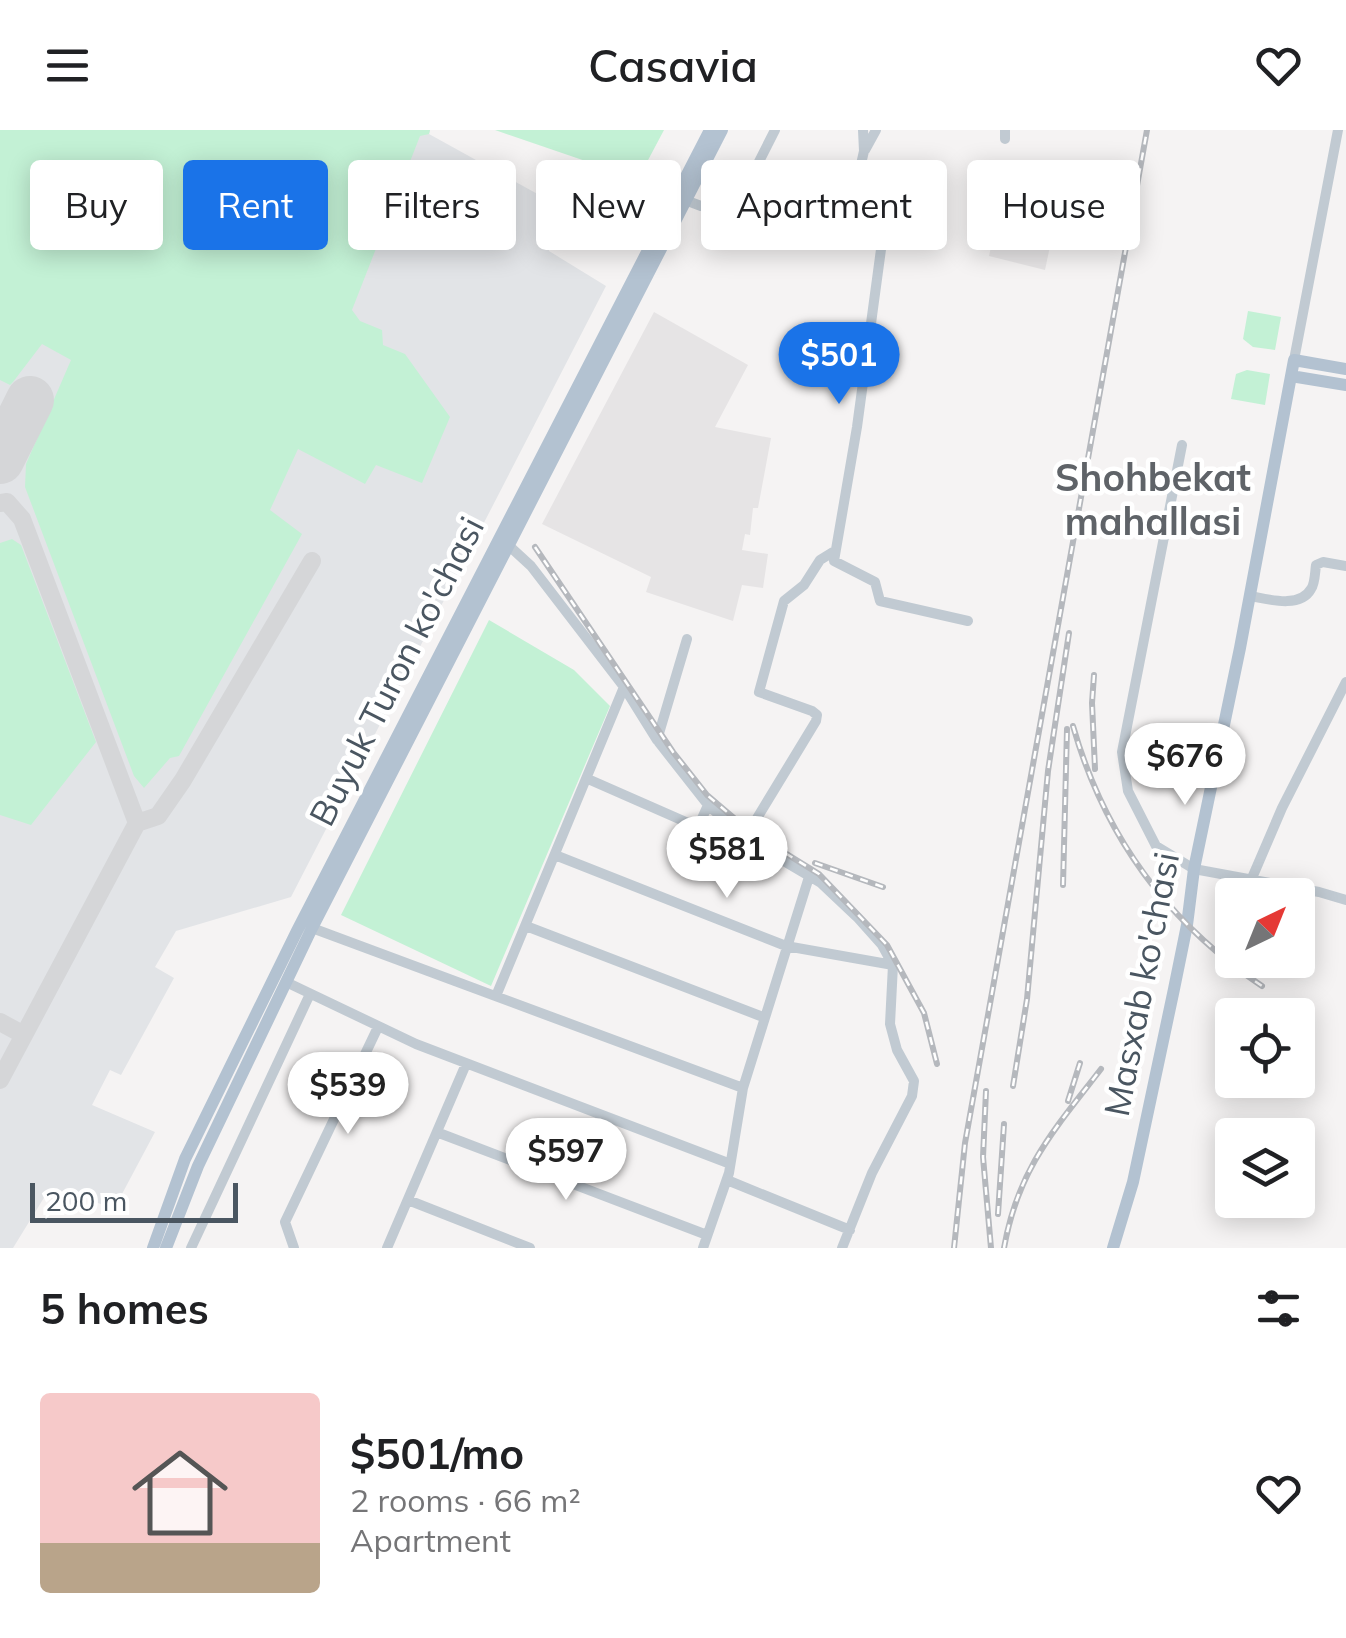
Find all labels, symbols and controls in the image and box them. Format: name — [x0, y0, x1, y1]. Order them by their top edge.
text: Casavia — [588, 37, 758, 93]
icon: menu — [40, 38, 95, 93]
icon: heart — [1251, 38, 1306, 93]
chip: Buy — [30, 160, 163, 250]
chip: Rent — [183, 160, 328, 250]
chip: Filters — [348, 160, 516, 250]
chip: New — [536, 160, 681, 250]
chip: Apartment — [701, 160, 947, 250]
chip: House — [967, 160, 1140, 250]
pin: $501 — [780, 322, 898, 407]
text: $501 — [801, 334, 877, 374]
district label: Shohbekat mahallasi — [1055, 453, 1251, 545]
street label: Buyuk Turon ko'chasi — [299, 509, 493, 833]
pin: $676 — [1126, 723, 1244, 808]
text: $676 — [1147, 735, 1223, 775]
pin: $581 — [668, 816, 786, 901]
text: $581 — [689, 828, 765, 868]
street label: Masxab ko'chasi — [1094, 848, 1188, 1120]
north arrow — [1215, 878, 1315, 978]
map controls — [1215, 878, 1315, 1218]
button: locate — [1215, 998, 1315, 1098]
pin: $539 — [289, 1052, 407, 1137]
text: $539 — [310, 1064, 386, 1104]
pin: $597 — [507, 1118, 625, 1203]
button: layers — [1215, 1118, 1315, 1218]
text: $597 — [528, 1130, 604, 1170]
scale bar — [30, 1178, 238, 1222]
text: 200 m — [45, 1183, 127, 1218]
icon: filters — [1251, 1281, 1306, 1336]
text: 5 homes — [40, 1282, 209, 1335]
text: $501/mo — [350, 1427, 524, 1480]
icon: home — [120, 1433, 240, 1553]
icon: heart — [1251, 1466, 1306, 1521]
text: 2 rooms · 66 m² — [350, 1480, 581, 1520]
text: Apartment — [350, 1520, 511, 1560]

